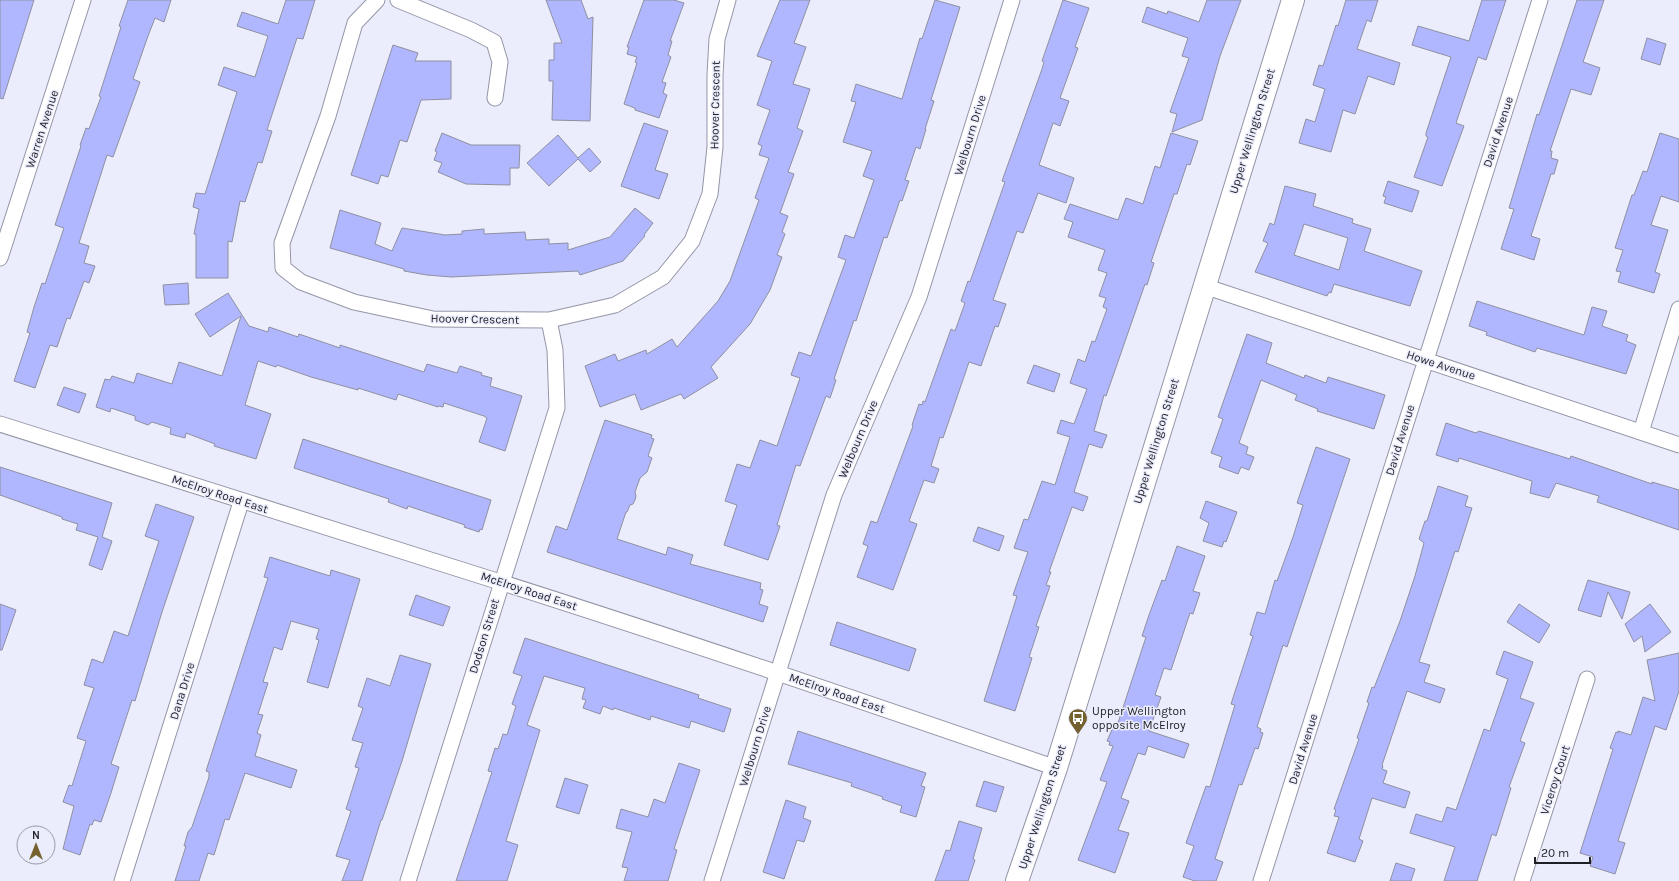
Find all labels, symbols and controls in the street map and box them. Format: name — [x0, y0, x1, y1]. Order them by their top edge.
street label: Hoover Crescent — [707, 60, 723, 150]
street label: Upper Wellington Street — [1226, 66, 1278, 195]
street label: Warren Avenue — [23, 88, 61, 170]
street label: Welbourn Drive — [951, 93, 989, 177]
street label: David Avenue — [1480, 95, 1516, 169]
street label: Hoover Crescent — [430, 311, 520, 327]
street label: Howe Avenue — [1405, 347, 1477, 383]
street label: Upper Wellington Street — [1130, 376, 1182, 505]
street label: Welbourn Drive — [835, 398, 881, 480]
street label: David Avenue — [1383, 403, 1417, 477]
street label: McElroy Road East — [170, 472, 270, 516]
street label: McElroy Road East — [479, 569, 579, 613]
street label: Dodson Street — [466, 596, 502, 675]
street label: Dana Drive — [167, 661, 197, 721]
street label: McElroy Road East — [787, 670, 887, 716]
street label: Welbourn Drive — [736, 704, 774, 788]
place label: Upper Wellington opposite McElroy — [1092, 704, 1186, 732]
bus stop icon: Upper Wellington opposite McElroy — [1067, 707, 1089, 735]
street label: David Avenue — [1286, 712, 1320, 786]
street label: Upper Wellington Street — [1015, 742, 1069, 871]
street label: Viceroy Court — [1537, 743, 1573, 816]
north arrow — [16, 825, 56, 865]
text: N — [32, 829, 40, 842]
scale bar — [1535, 839, 1590, 865]
text: 20 m — [1541, 846, 1569, 860]

